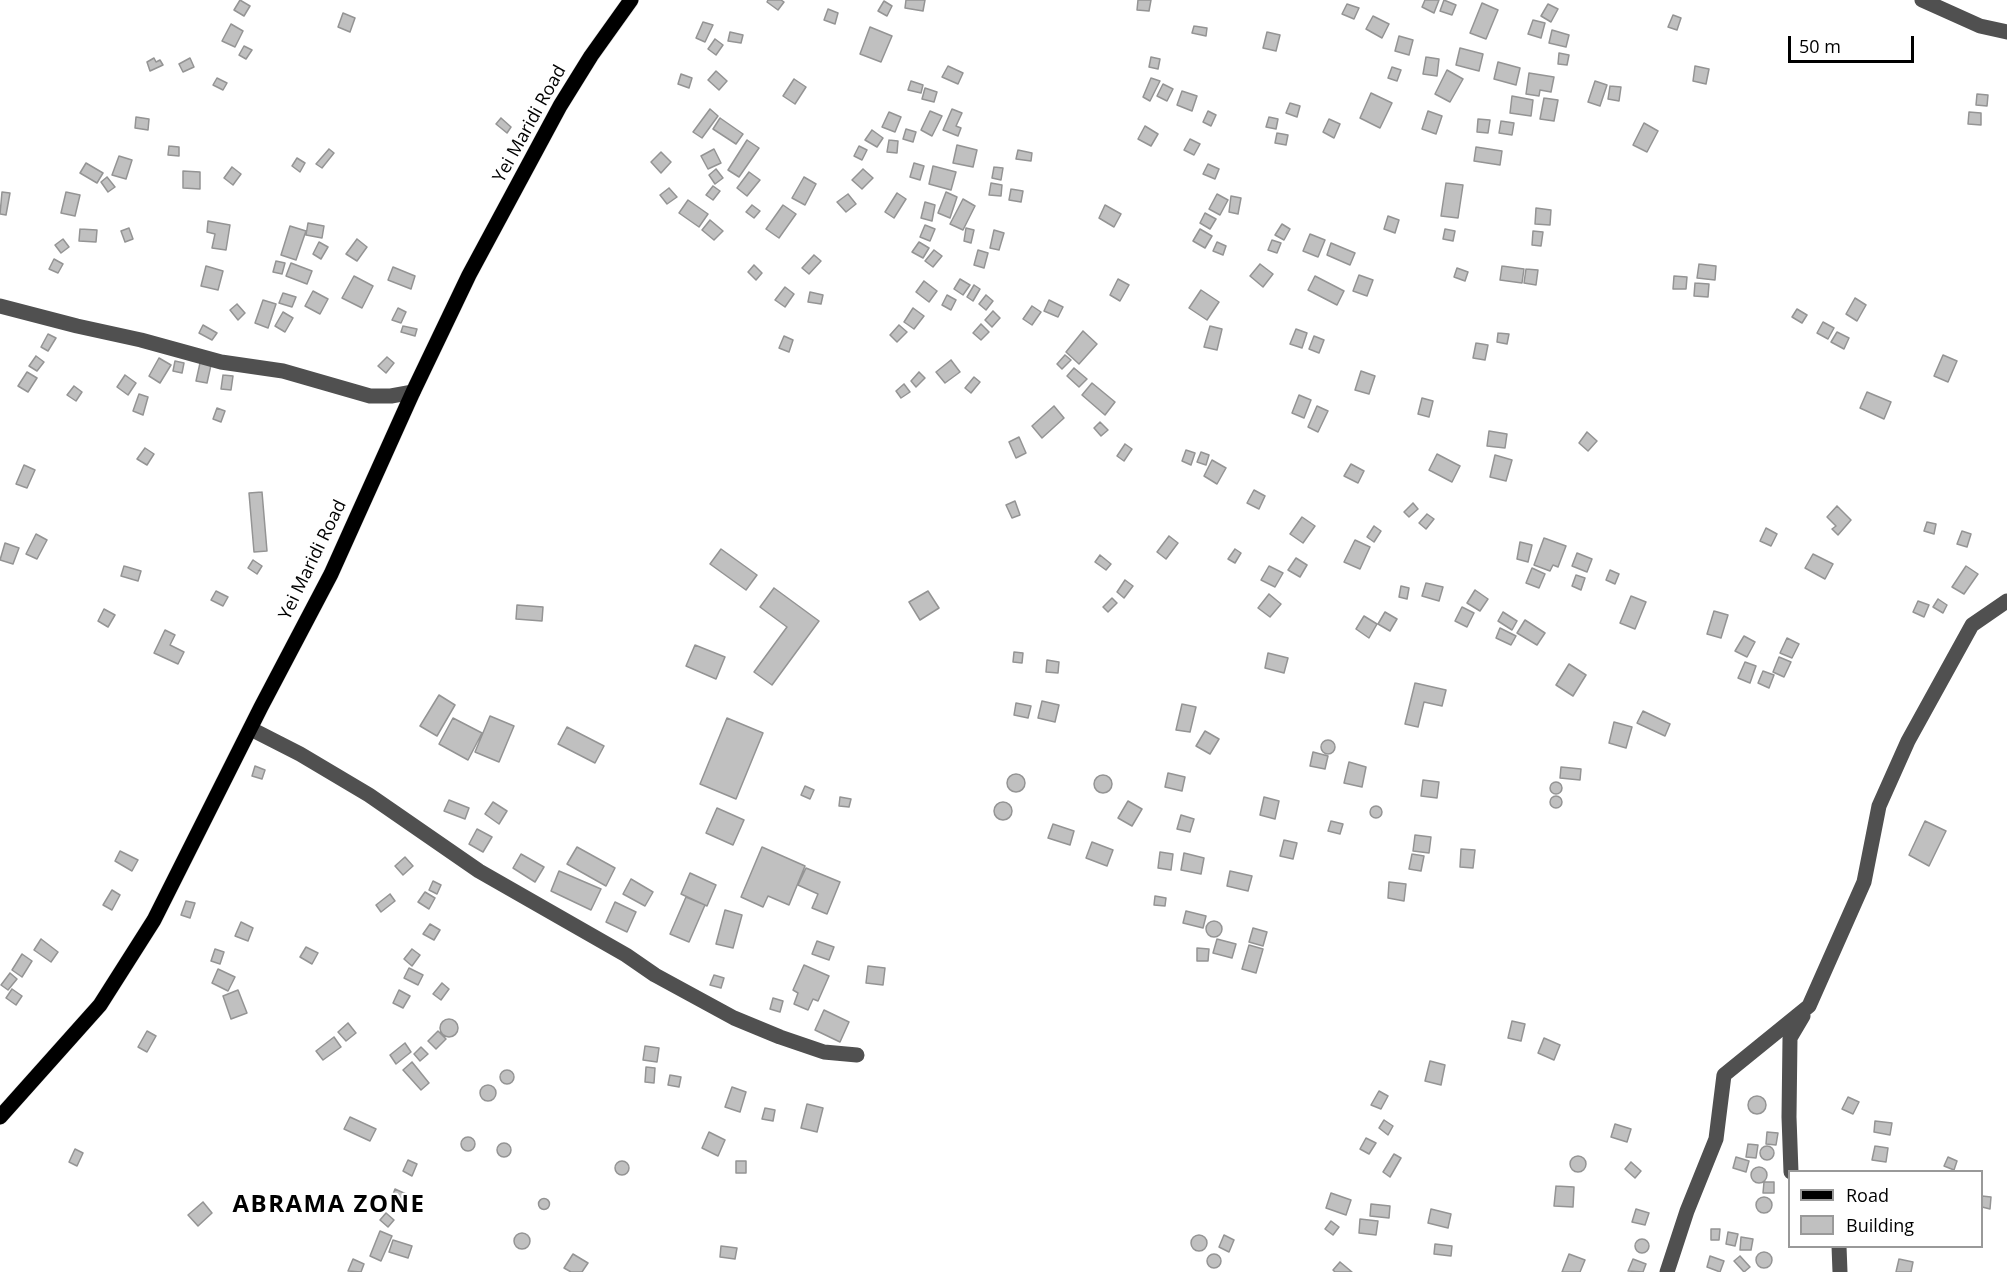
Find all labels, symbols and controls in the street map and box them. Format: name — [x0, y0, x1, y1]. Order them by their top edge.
scale bar — [1791, 24, 1917, 62]
text: 50 m — [1799, 34, 1841, 58]
street label: Yei Maridi Road — [489, 62, 571, 186]
street label: Yei Maridi Road — [275, 497, 351, 623]
legend — [1788, 1170, 1983, 1248]
text: Road — [1846, 1183, 1889, 1207]
district label: ABRAMA ZONE — [233, 1191, 425, 1219]
text: Building — [1846, 1213, 1914, 1237]

